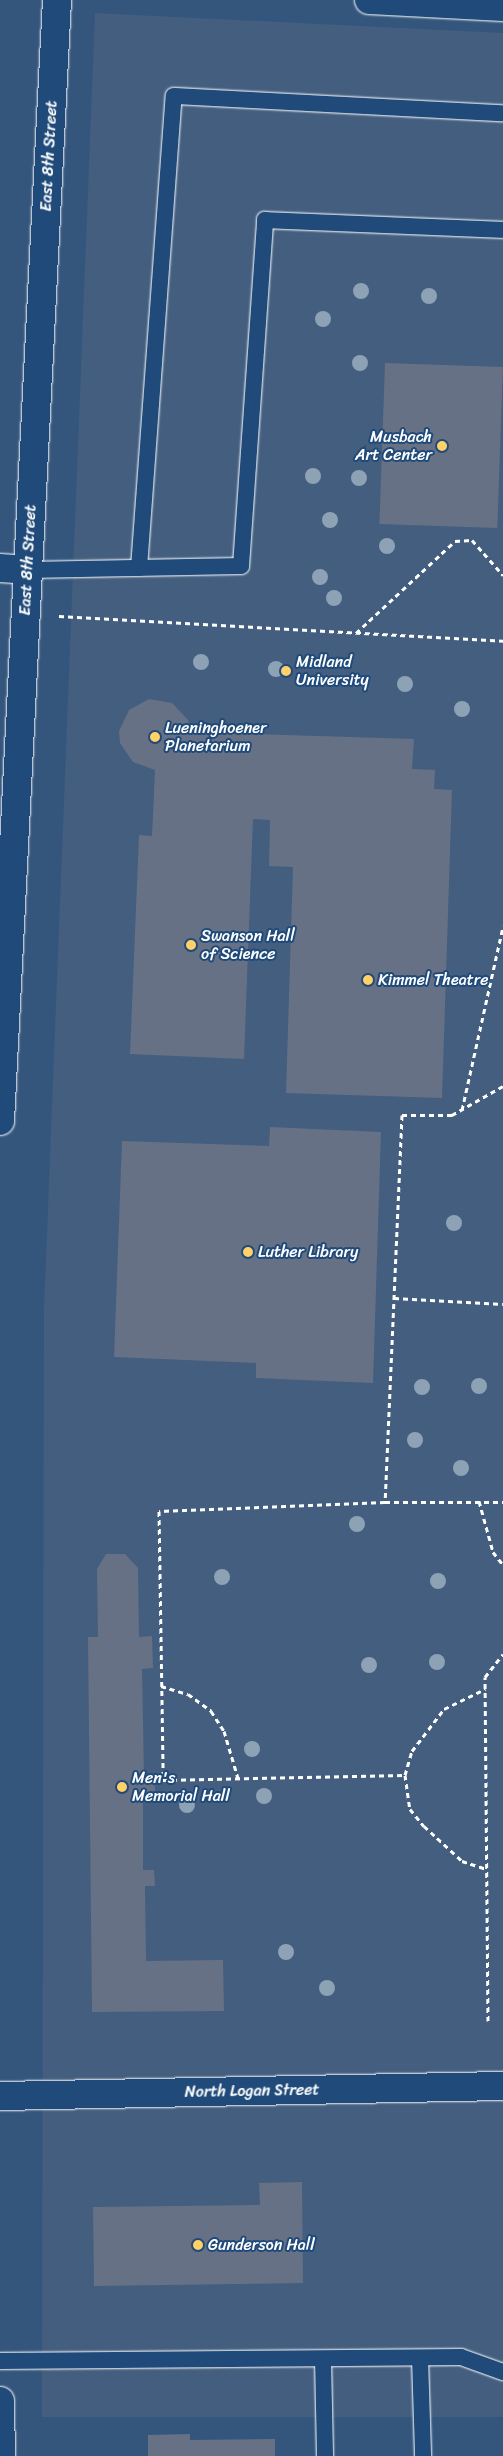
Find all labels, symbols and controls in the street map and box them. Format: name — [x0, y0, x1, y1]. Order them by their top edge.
street label: East 8th Street — [37, 100, 61, 212]
place label: Musbach Art Center — [355, 427, 432, 465]
marker: Musbach Art Center — [436, 440, 448, 452]
street label: East 8th Street — [16, 504, 40, 616]
place label: Midland University — [296, 652, 369, 690]
marker: Midland University — [280, 665, 292, 677]
place label: Lueninghoener Planetarium — [165, 718, 267, 756]
marker: Lueninghoener Planetarium — [149, 731, 161, 743]
place label: Swanson Hall of Science — [201, 926, 295, 964]
marker: Swanson Hall of Science — [185, 939, 197, 951]
place label: Kimmel Theatre — [378, 970, 488, 990]
marker: Kimmel Theatre — [362, 974, 374, 986]
place label: Luther Library — [258, 1242, 358, 1262]
marker: Luther Library — [242, 1246, 254, 1258]
place label: Men's Memorial Hall — [132, 1768, 230, 1806]
marker: Men's Memorial Hall — [116, 1781, 128, 1793]
street label: North Logan Street — [184, 2080, 320, 2102]
place label: Gunderson Hall — [208, 2235, 315, 2255]
marker: Gunderson Hall — [192, 2239, 204, 2251]

